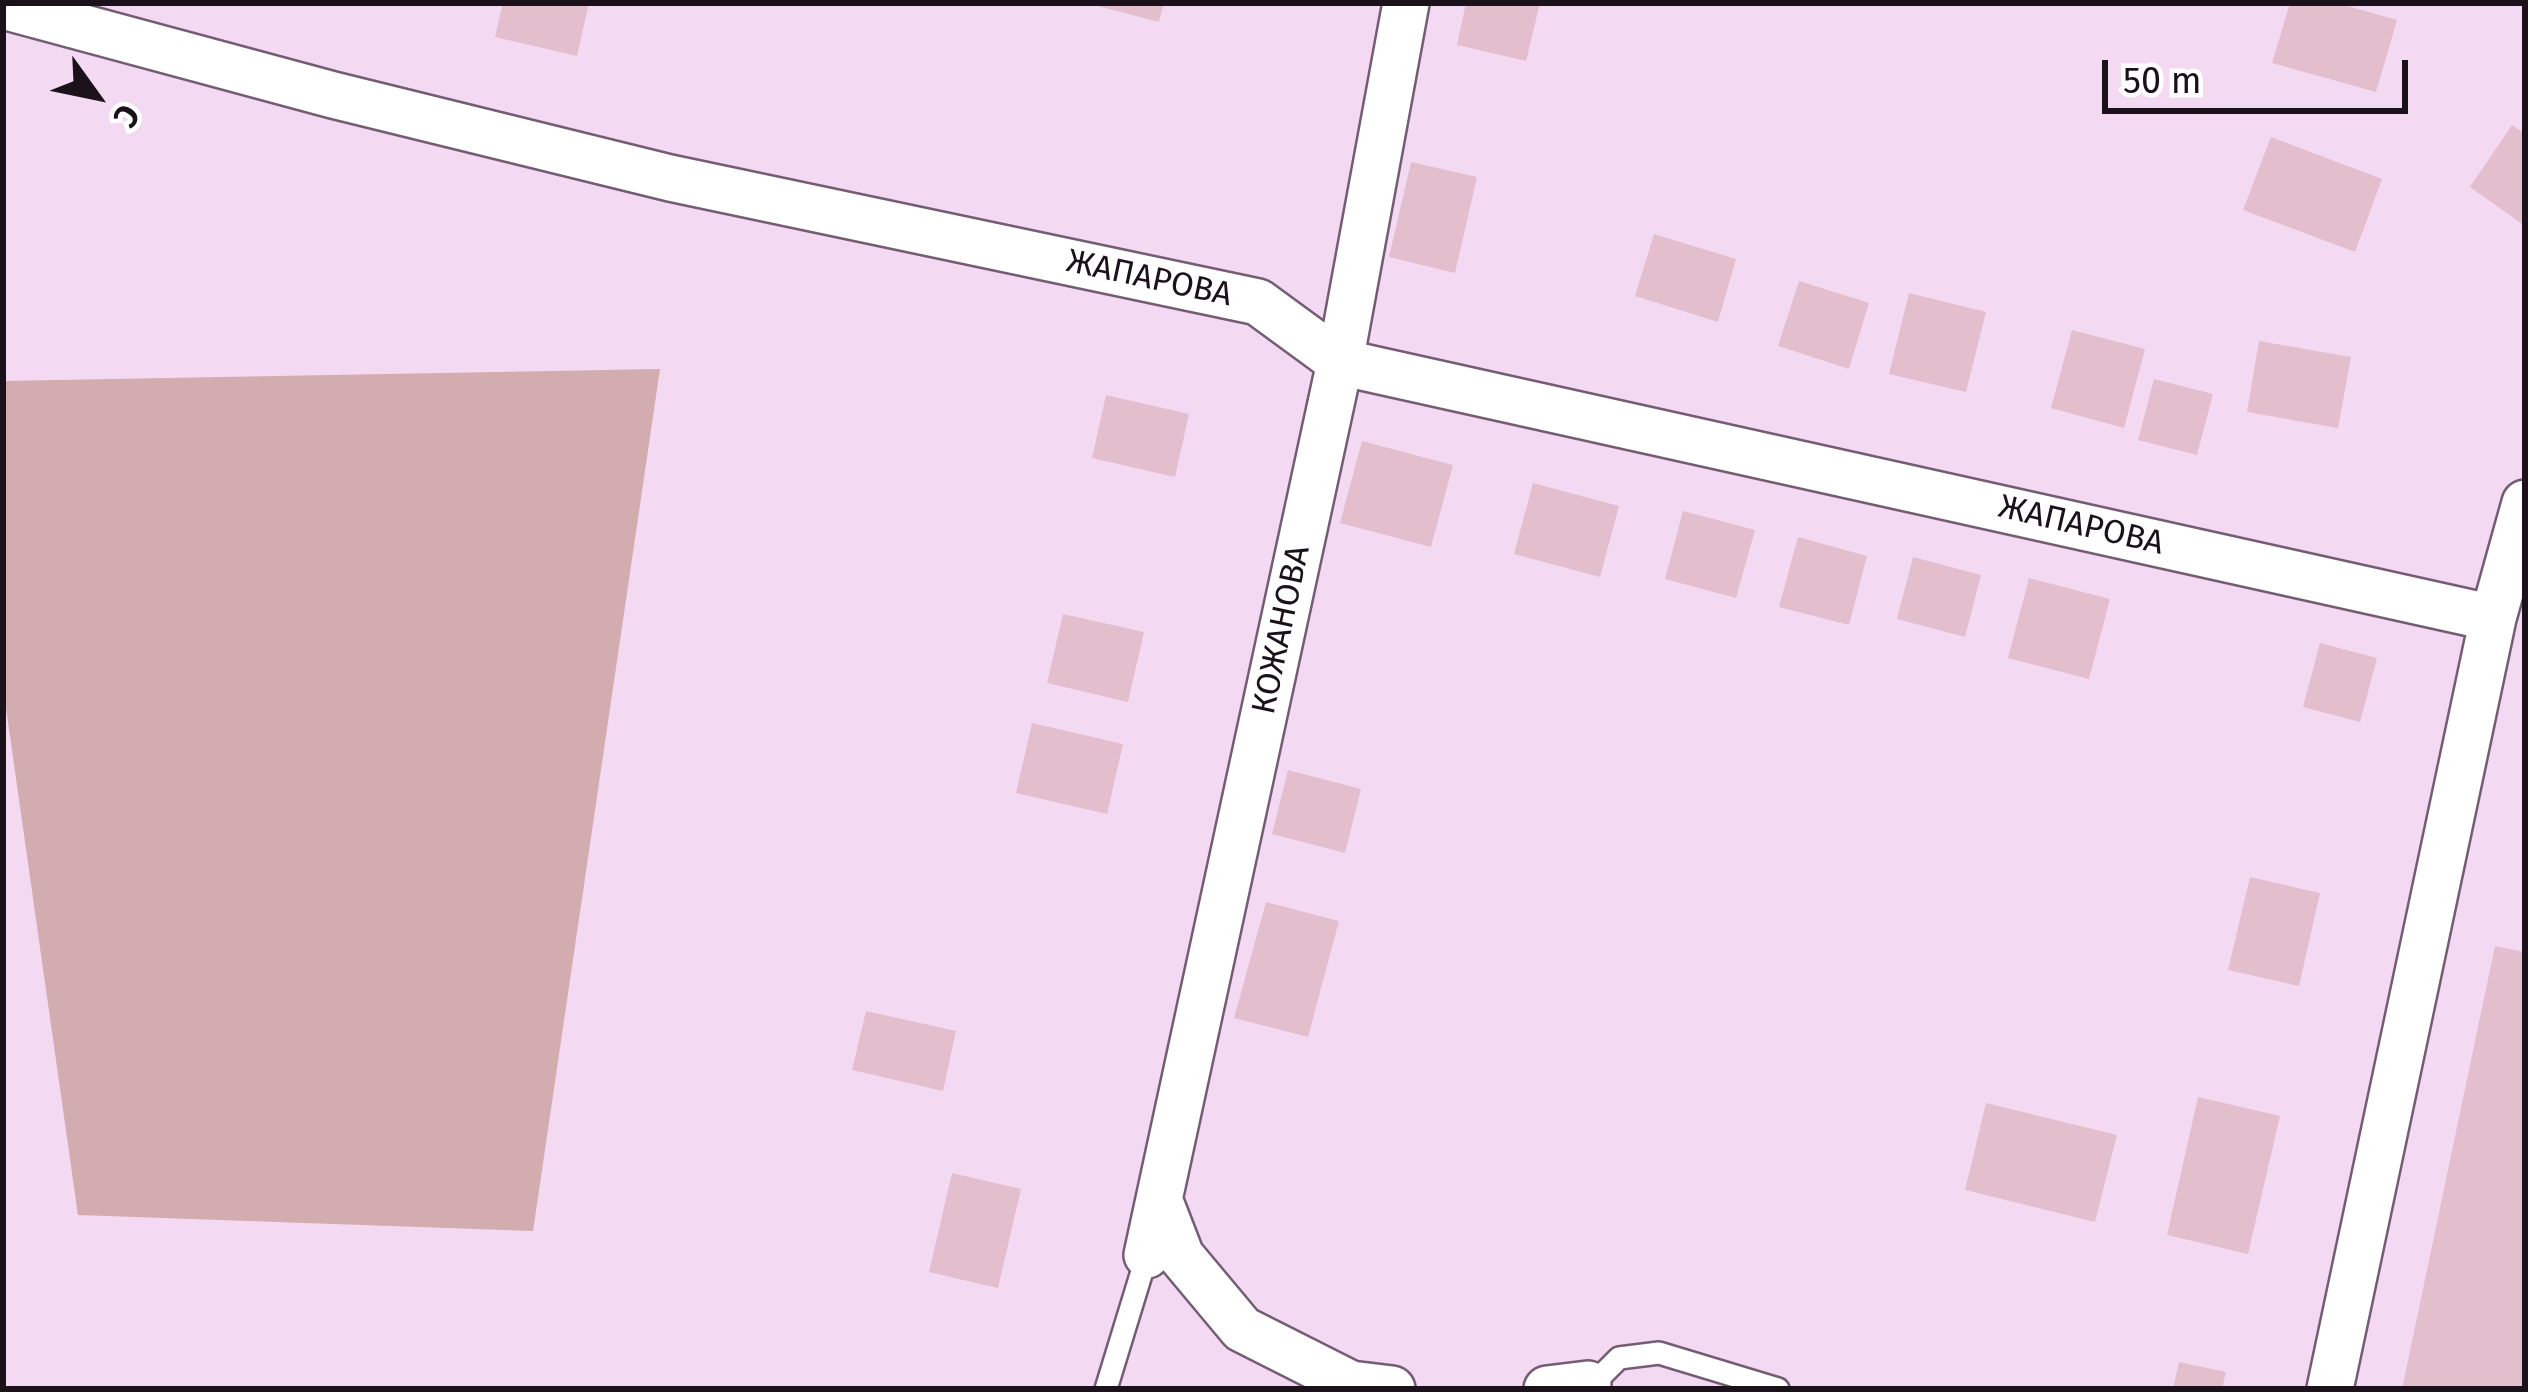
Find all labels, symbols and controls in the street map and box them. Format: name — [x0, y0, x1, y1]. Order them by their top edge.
north arrow — [36, 36, 156, 156]
scale bar — [2108, 36, 2414, 110]
text: 50 m — [2123, 59, 2202, 103]
text: С — [104, 97, 148, 134]
street label: ЖАПАРОВА — [1063, 242, 1235, 316]
street label: ЖАПАРОВА — [1995, 488, 2167, 564]
street label: КОЖАНОВА — [1245, 542, 1319, 718]

